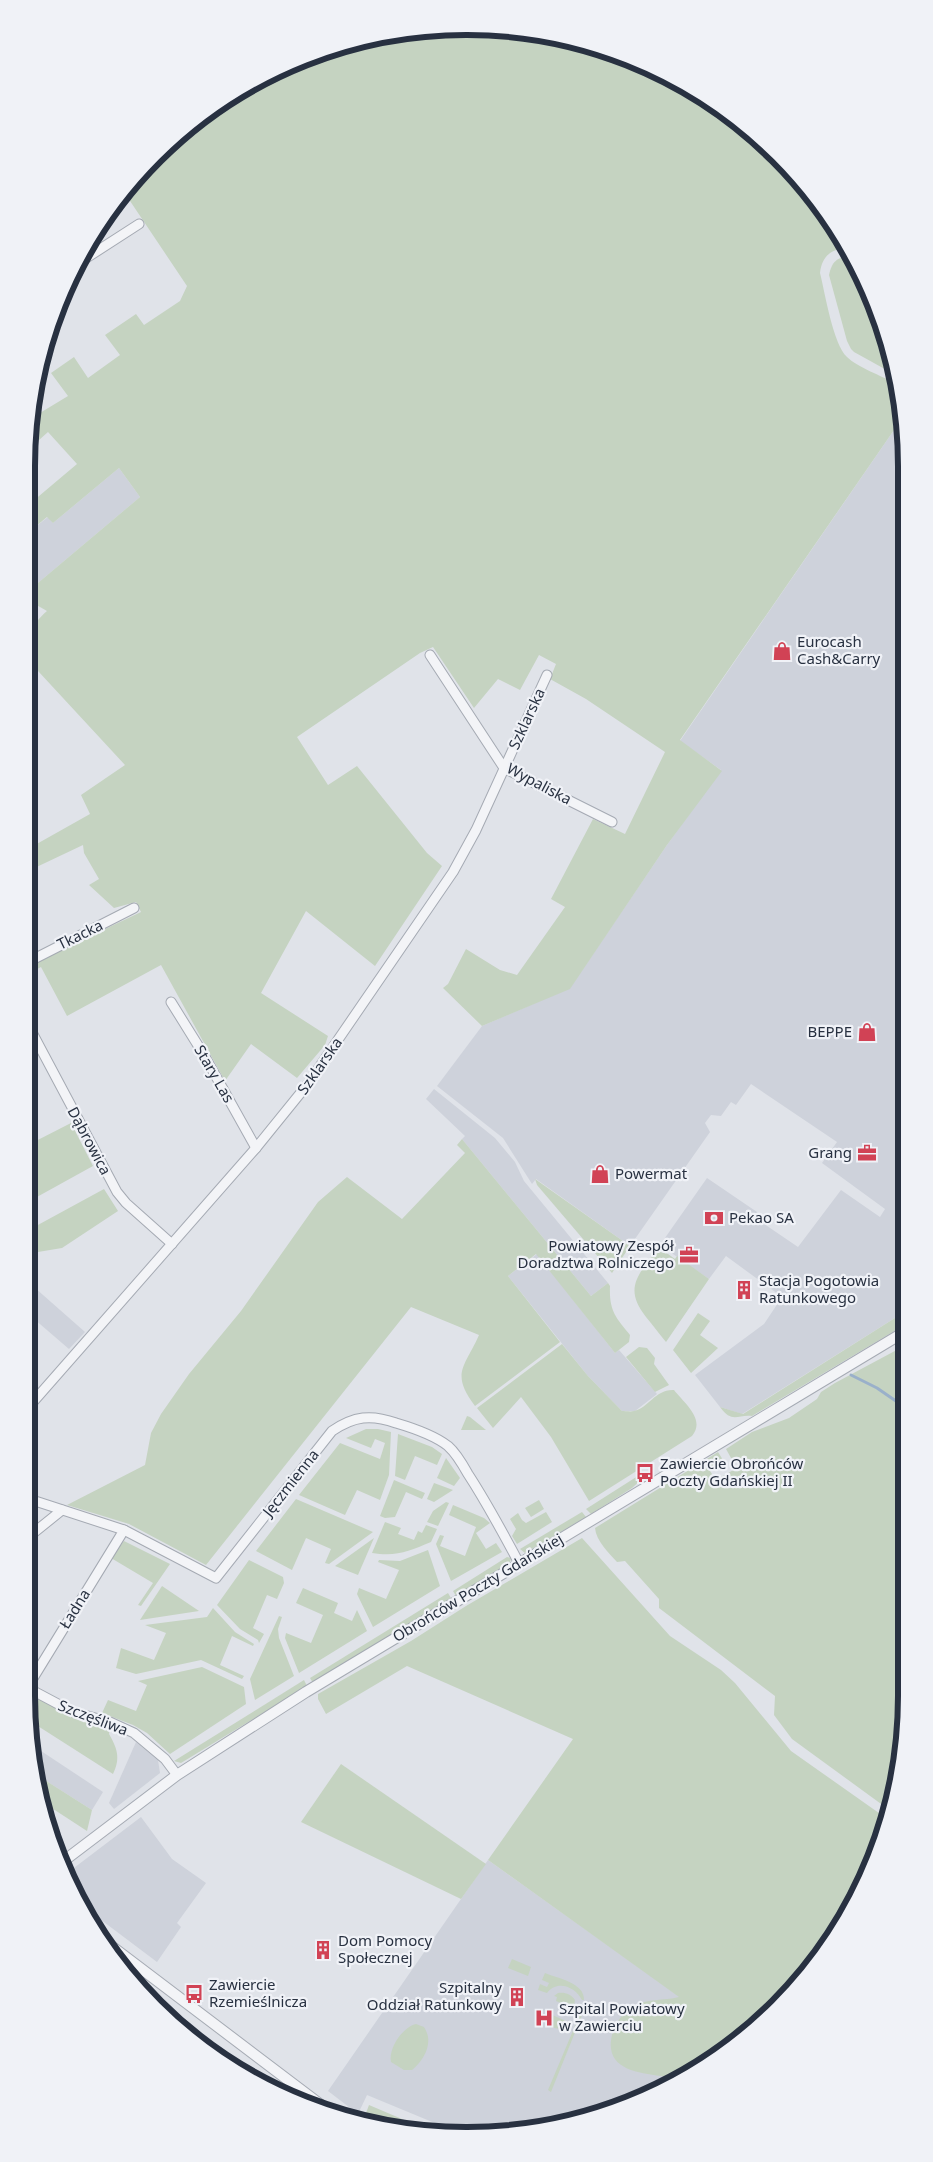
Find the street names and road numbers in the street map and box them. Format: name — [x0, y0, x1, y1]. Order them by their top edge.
street label: Szklarska — [503, 685, 549, 752]
street label: Wypaliska — [504, 758, 575, 809]
street label: Tkacka — [53, 915, 106, 954]
street label: Szklarska — [292, 1033, 346, 1098]
street label: Stary Las — [190, 1041, 239, 1106]
street label: Dąbrowica — [64, 1103, 116, 1178]
street label: Jęczmienna — [256, 1445, 323, 1522]
street label: Obrońców Poczty Gdańskiej — [389, 1528, 566, 1646]
street label: Ładna — [54, 1585, 94, 1632]
street label: Szczęśliwa — [56, 1695, 131, 1740]

